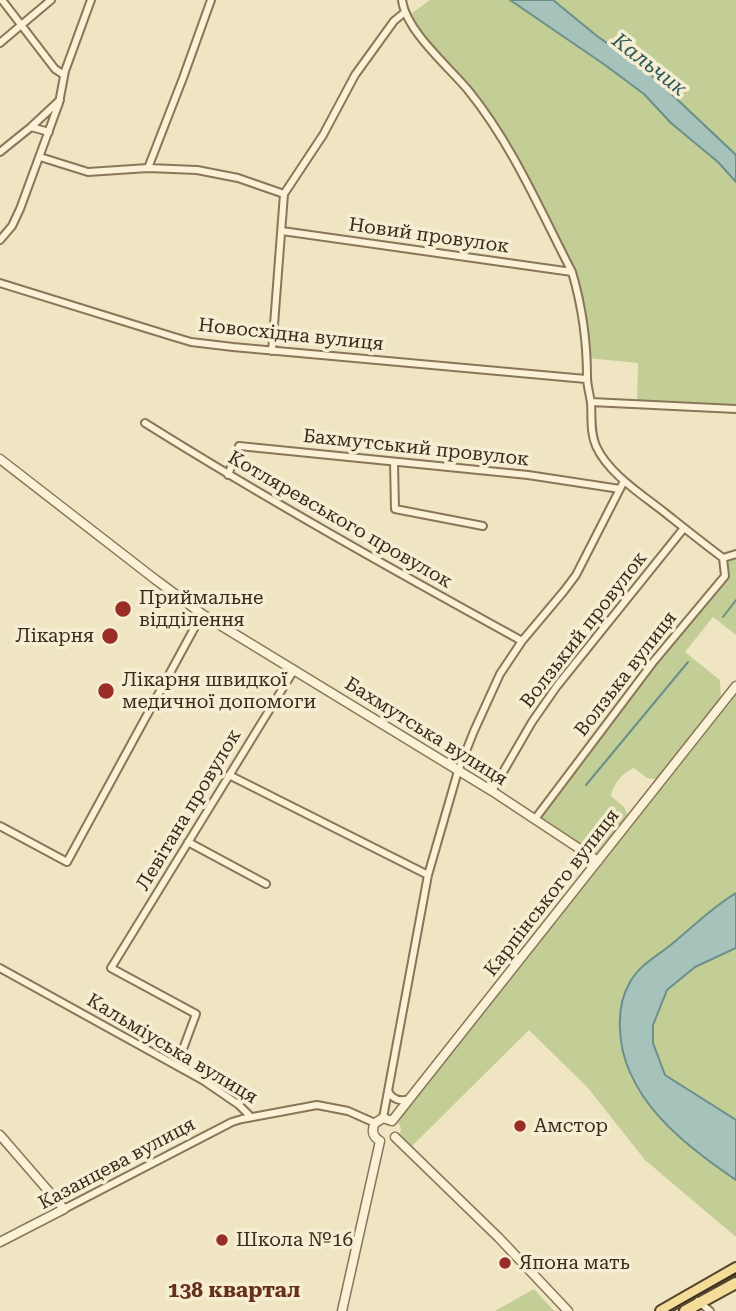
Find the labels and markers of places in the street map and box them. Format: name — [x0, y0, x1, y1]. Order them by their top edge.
place label: Приймальне відділення — [139, 587, 263, 631]
marker: Приймальне відділення — [113, 599, 133, 619]
place label: Лікарня — [16, 625, 94, 647]
marker: Лікарня — [100, 626, 120, 646]
place label: Лікарня швидкої медичної допомоги — [122, 669, 316, 713]
marker: Лікарня швидкої медичної допомоги — [96, 681, 116, 701]
place label: Амстор — [534, 1115, 608, 1137]
marker: Амстор — [512, 1118, 528, 1134]
place label: Школа №16 — [236, 1229, 353, 1251]
marker: Школа №16 — [214, 1232, 230, 1248]
place label: Япона мать — [519, 1252, 630, 1274]
marker: Япона мать — [497, 1255, 513, 1271]

